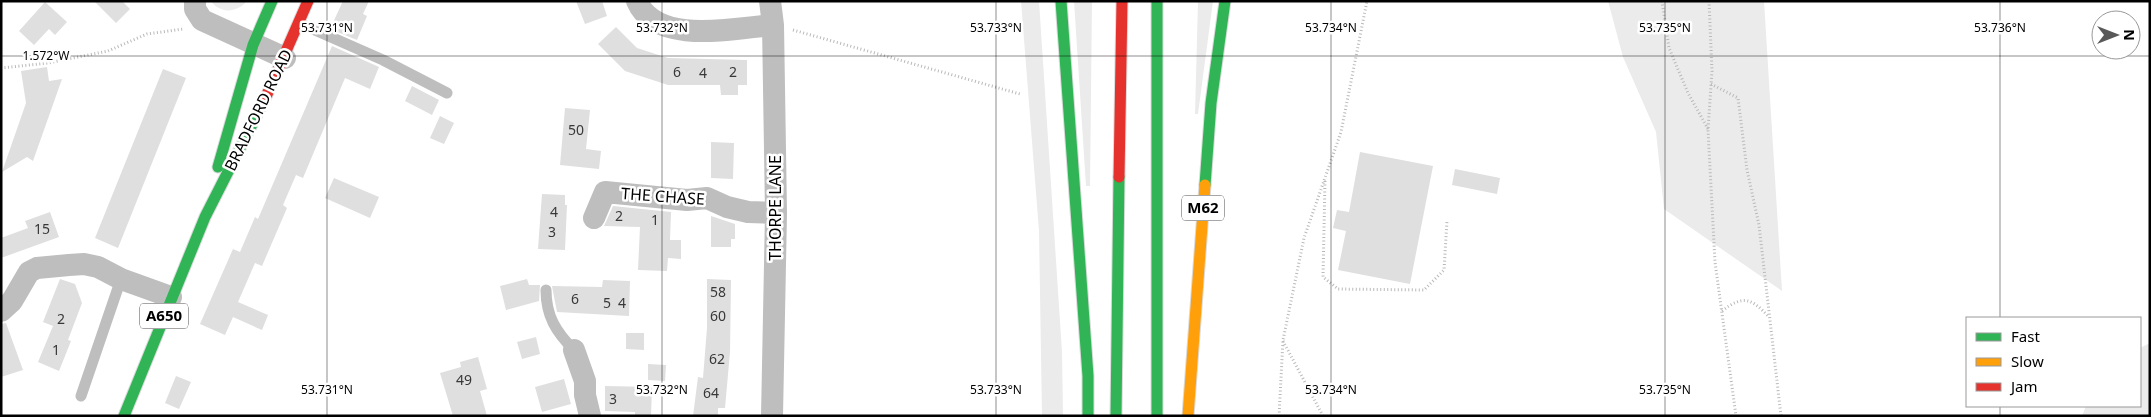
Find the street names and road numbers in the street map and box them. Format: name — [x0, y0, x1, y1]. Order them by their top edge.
street label: BRADFORD ROAD — [219, 45, 297, 175]
street label: THORPE LANE — [764, 155, 786, 261]
street label: THE CHASE — [620, 182, 706, 210]
road number: M62 — [1182, 196, 1224, 220]
road number: A650 — [140, 304, 188, 328]

